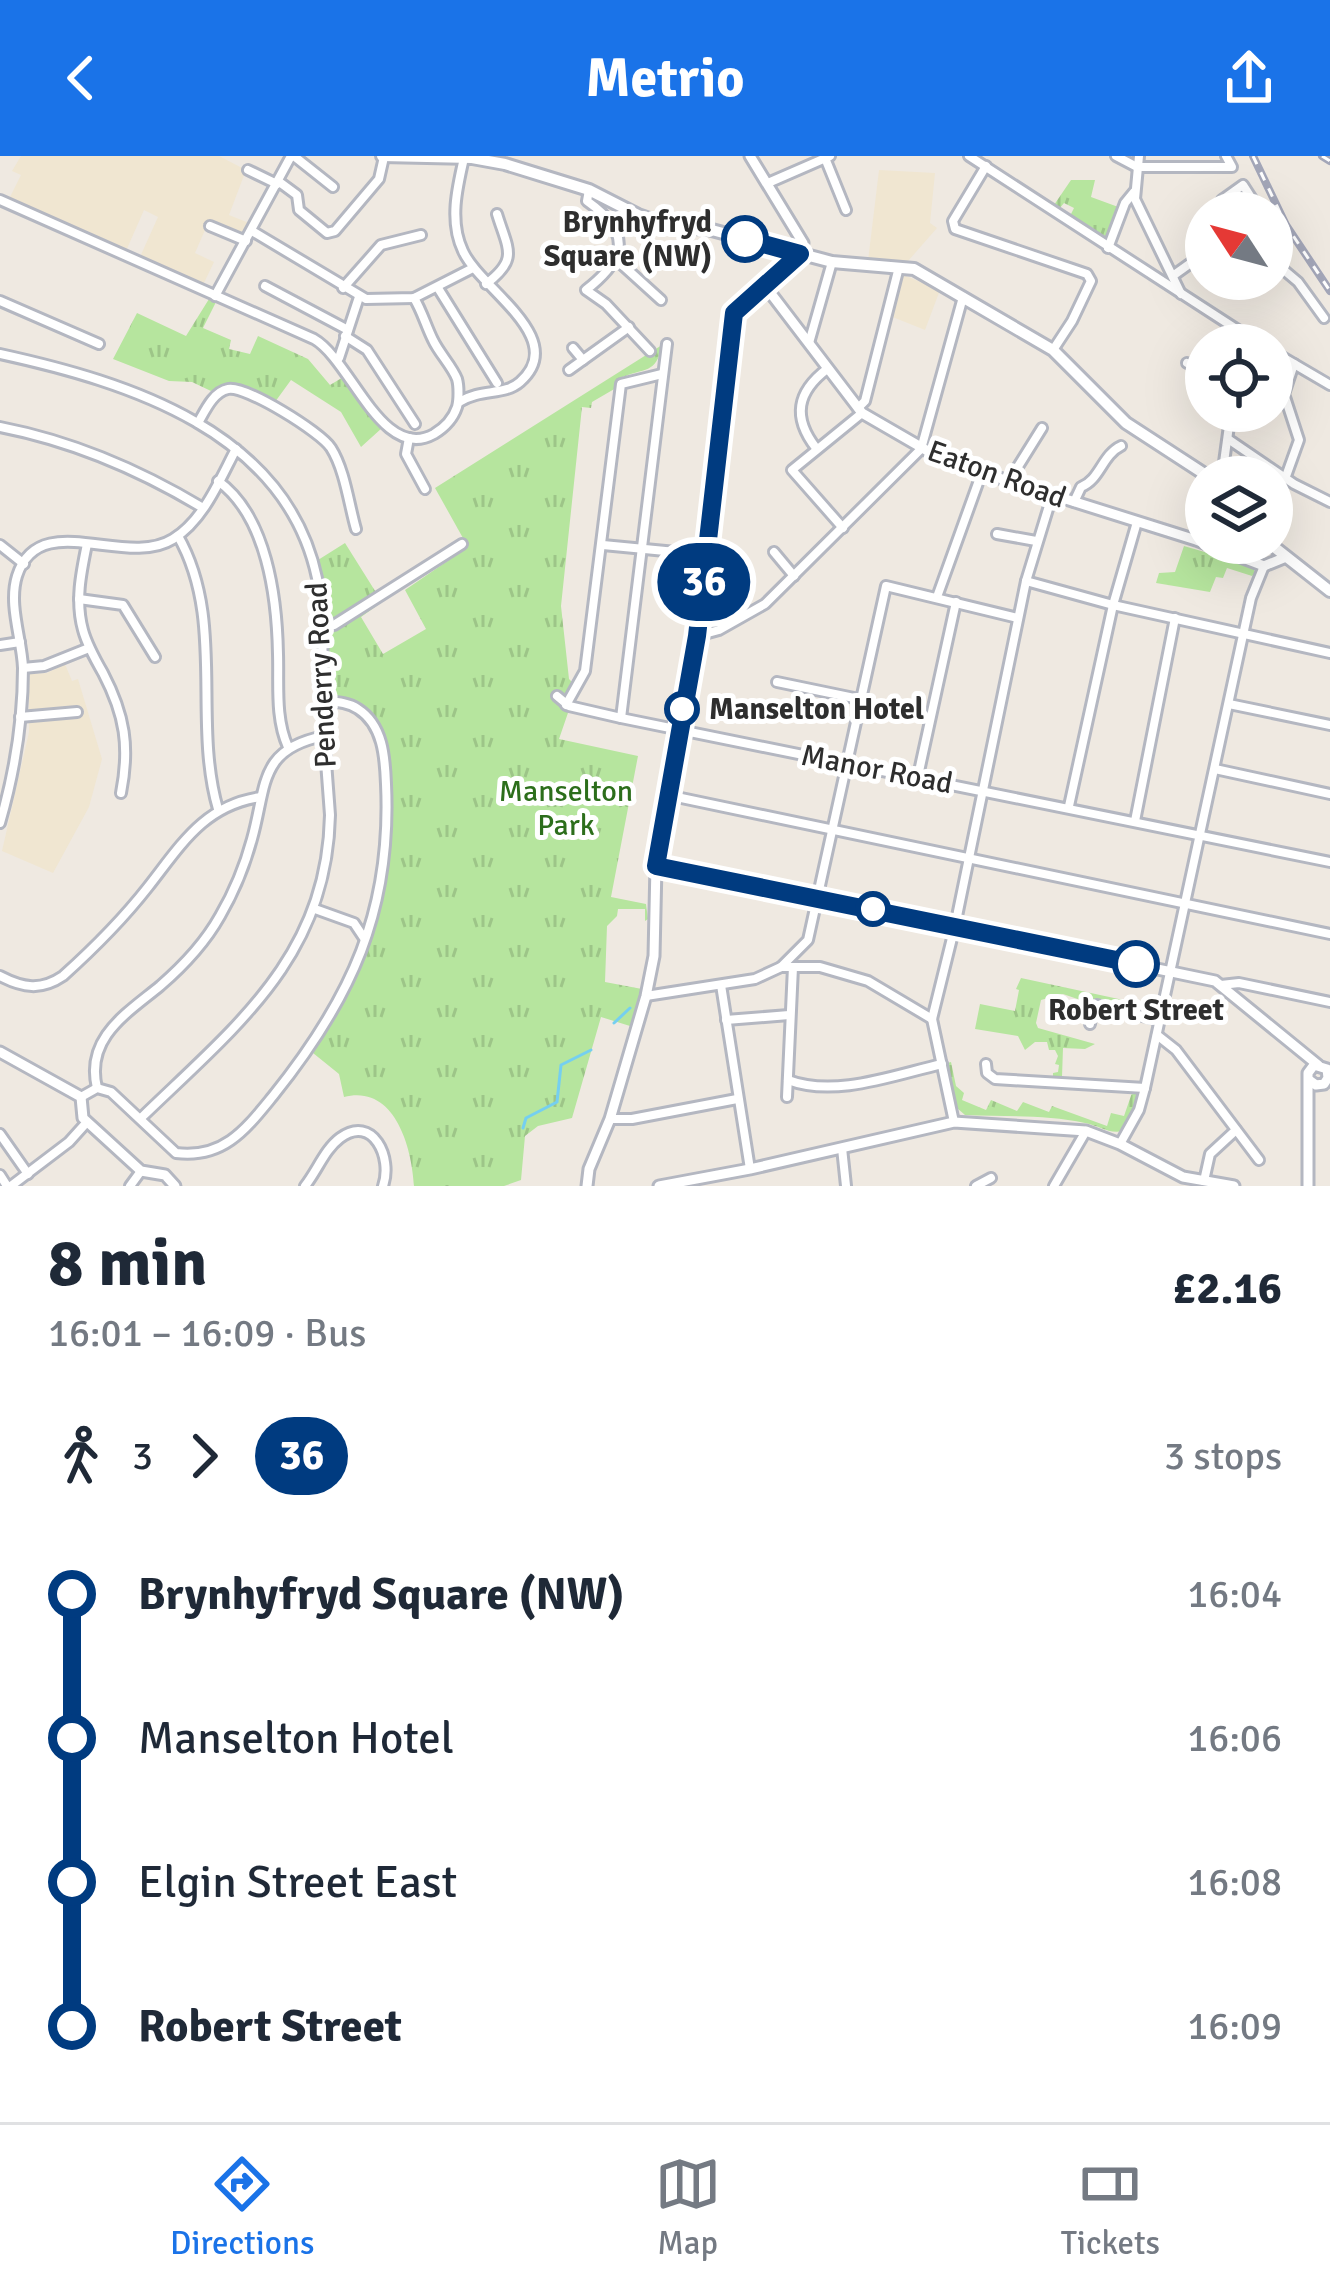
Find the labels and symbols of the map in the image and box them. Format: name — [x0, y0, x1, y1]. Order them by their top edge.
north arrow — [1185, 192, 1293, 300]
place label: Brynhyfryd Square (NW) — [544, 204, 712, 275]
marker: Brynhyfryd Square (NW) — [723, 217, 767, 261]
street label: Eaton Road — [923, 432, 1071, 517]
line badge: 36 — [650, 543, 758, 621]
street label: Penderry Road — [298, 581, 345, 769]
place label: Manselton Hotel — [709, 691, 924, 728]
marker: Manselton Hotel — [666, 693, 698, 725]
street label: Manor Road — [798, 737, 956, 802]
park label: Manselton Park — [499, 773, 633, 844]
unlabelled marker — [857, 893, 889, 925]
marker: Robert Street — [1114, 942, 1158, 986]
place label: Robert Street — [1048, 992, 1224, 1029]

